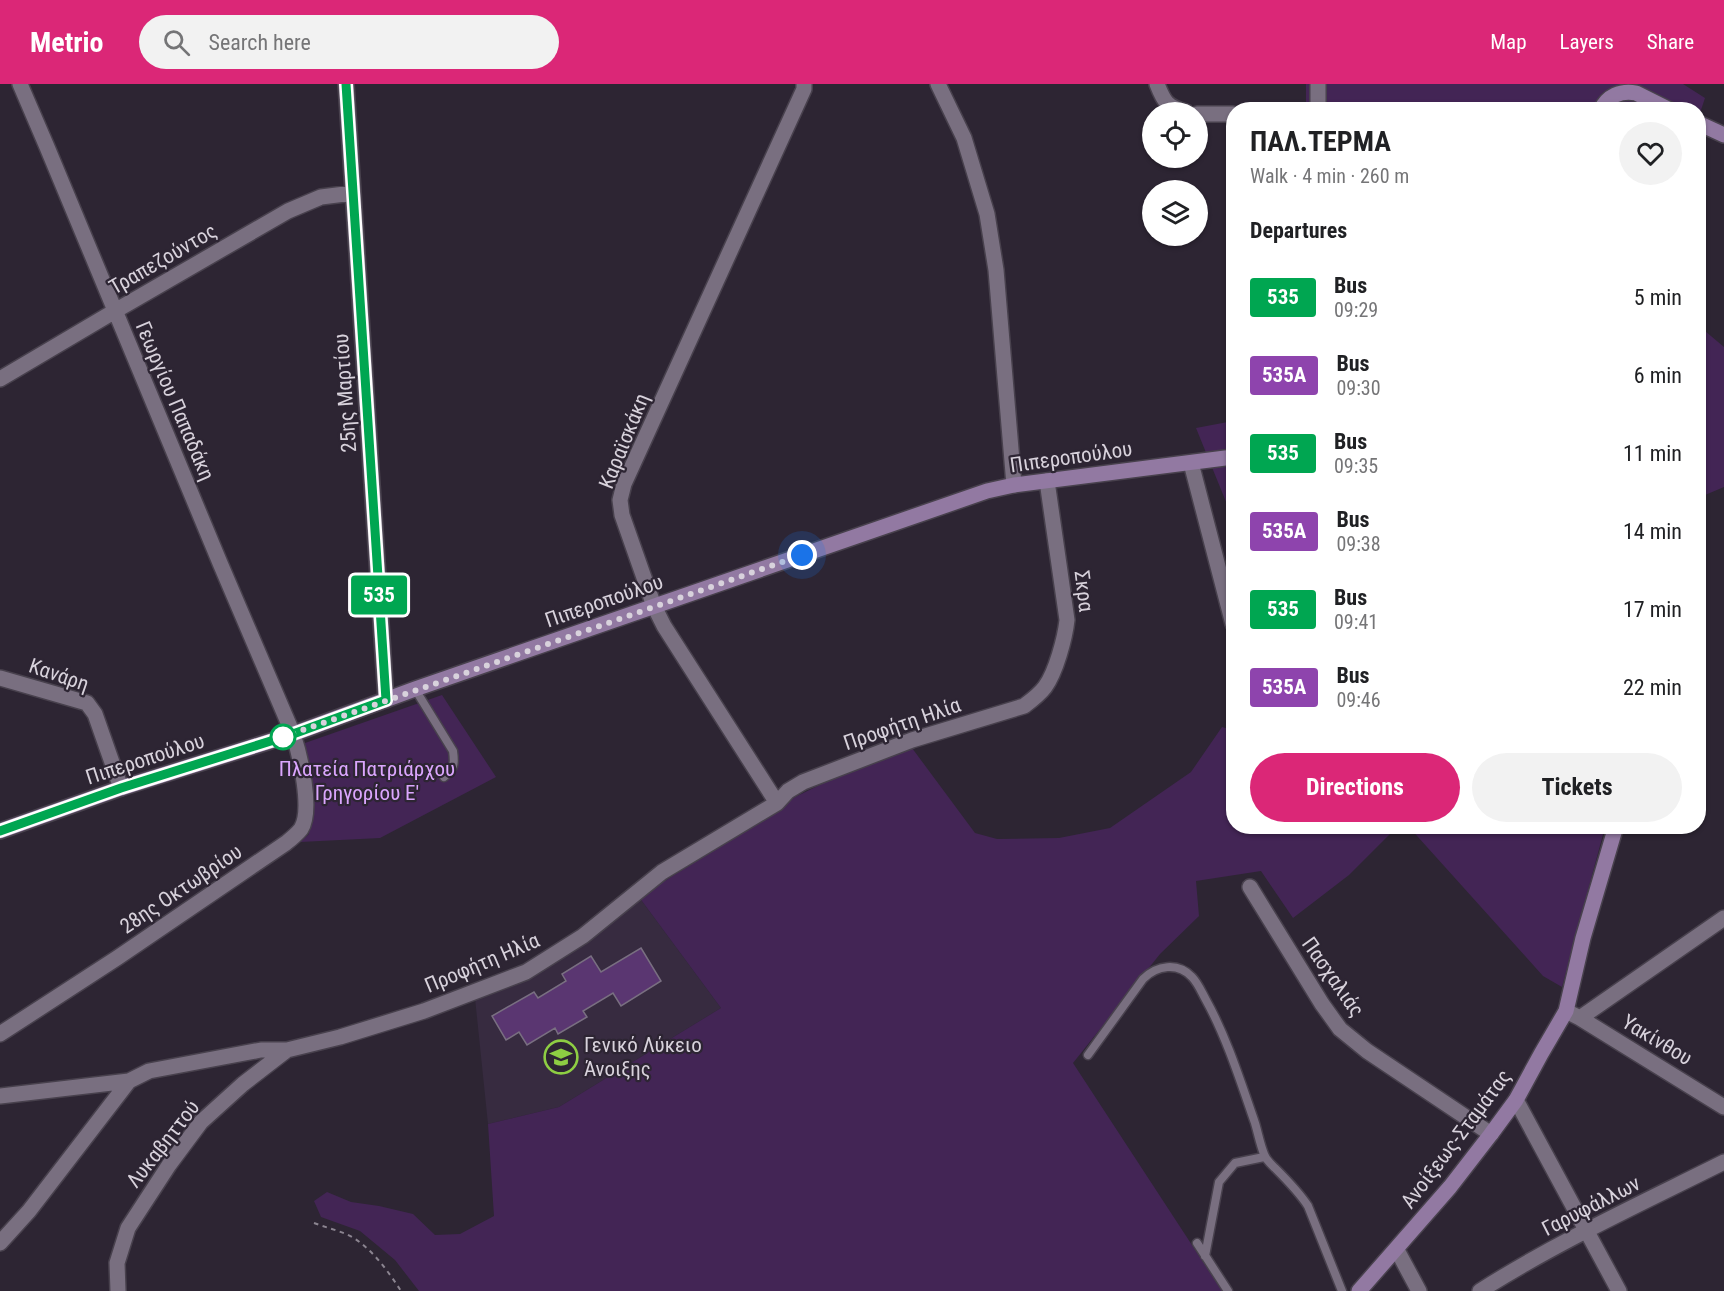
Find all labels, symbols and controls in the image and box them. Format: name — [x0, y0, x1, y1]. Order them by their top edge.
search box — [139, 15, 559, 69]
text: Metrio — [30, 26, 103, 59]
icon: search — [160, 26, 193, 59]
text: Search here — [208, 30, 311, 55]
text: Map — [1490, 30, 1527, 54]
text: Layers — [1560, 30, 1614, 54]
text: Share — [1647, 30, 1694, 54]
map controls — [1142, 102, 1208, 246]
button: locate — [1142, 102, 1208, 168]
button: heart — [1619, 122, 1682, 185]
text: ΠΑΛ.ΤΕΡΜΑ — [1250, 125, 1391, 158]
text: Walk · 4 min · 260 m — [1250, 164, 1409, 188]
button: layers — [1142, 180, 1208, 246]
text: Departures — [1250, 218, 1347, 243]
street label: Τραπεζούντος — [105, 219, 221, 299]
text: Bus — [1334, 273, 1367, 298]
text: 535 — [1267, 285, 1299, 309]
text: 5 min — [1634, 285, 1682, 310]
text: 09:29 — [1334, 298, 1378, 322]
street label: Γεωργίου Παπαδάκη — [131, 318, 219, 484]
street label: 25ης Μαρτίου — [329, 333, 361, 453]
text: Bus — [1336, 351, 1370, 376]
text: 535A — [1262, 363, 1306, 387]
text: 6 min — [1634, 363, 1682, 388]
text: 09:30 — [1336, 376, 1381, 400]
street label: Καραϊσκάκη — [594, 390, 654, 492]
text: Bus — [1334, 429, 1367, 454]
street label: Πιπεροπούλου — [1008, 437, 1134, 477]
text: 535 — [1267, 441, 1299, 465]
text: 11 min — [1623, 441, 1682, 466]
text: 09:35 — [1334, 454, 1378, 478]
text: Bus — [1336, 507, 1370, 532]
text: 535A — [1262, 519, 1306, 543]
text: 14 min — [1623, 519, 1682, 544]
text: 09:38 — [1336, 532, 1381, 556]
your location — [787, 540, 817, 570]
street label: Σκρα — [1070, 569, 1099, 614]
street label: Πιπεροπούλου — [542, 570, 666, 632]
line badge: 535 — [344, 576, 413, 614]
text: 535 — [363, 583, 395, 607]
text: Bus — [1334, 585, 1367, 610]
text: 535 — [1267, 597, 1299, 621]
text: 17 min — [1623, 597, 1682, 622]
text: 09:41 — [1334, 610, 1378, 634]
street label: Κανάρη — [26, 654, 92, 696]
text: Bus — [1336, 663, 1370, 688]
text: 535A — [1262, 675, 1306, 699]
text: 22 min — [1623, 675, 1682, 700]
text: 09:46 — [1336, 688, 1381, 712]
street label: Προφήτη Ηλία — [840, 693, 964, 755]
unlabelled marker — [270, 724, 296, 750]
street label: Πιπεροπούλου — [83, 729, 207, 789]
button: Directions — [1250, 753, 1460, 822]
button: Tickets — [1472, 753, 1682, 822]
park label: Πλατεία Πατριάρχου Γρηγορίου Ε' — [279, 757, 455, 805]
street label: 28ης Οκτωβρίου — [116, 839, 246, 939]
street label: Προφήτη Ηλία — [421, 928, 544, 998]
street label: Πασχαλιάς — [1297, 933, 1369, 1021]
street label: Υακίνθου — [1618, 1010, 1696, 1070]
place label: Γενικό Λύκειο Άνοιξης — [584, 1033, 702, 1081]
school or university icon: Γενικό Λύκειο Άνοιξης — [543, 1039, 579, 1075]
street label: Ανοίξεως-Σταμάτας — [1396, 1065, 1516, 1213]
street label: Λυκαβηττού — [122, 1096, 204, 1192]
street label: Γαρυφάλλων — [1538, 1171, 1644, 1241]

